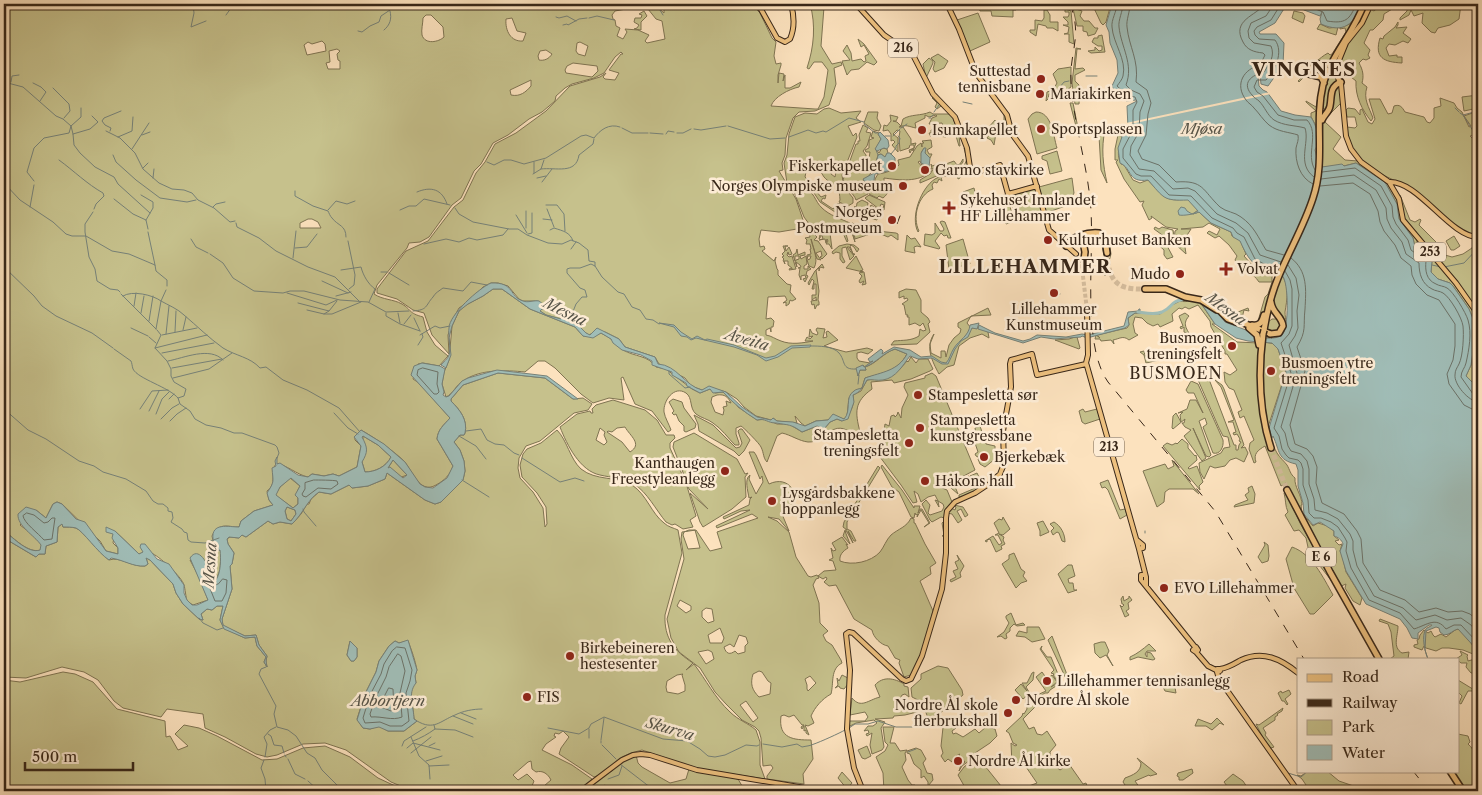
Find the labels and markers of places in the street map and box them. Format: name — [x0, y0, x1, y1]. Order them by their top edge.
place label: Suttestad tennisbane — [958, 62, 1031, 96]
marker: Suttestad tennisbane — [1035, 73, 1047, 85]
place label: Mariakirken — [1050, 85, 1132, 103]
marker: Mariakirken — [1034, 88, 1046, 100]
place label: Sportsplassen — [1051, 120, 1143, 138]
place label: Isumkapellet — [932, 121, 1018, 139]
marker: Sportsplassen — [1035, 123, 1047, 135]
marker: Isumkapellet — [916, 124, 928, 136]
place label: Fiskerkapellet — [789, 157, 882, 175]
marker: Fiskerkapellet — [886, 160, 898, 172]
place label: Garmo stavkirke — [935, 161, 1044, 179]
marker: Garmo stavkirke — [919, 164, 931, 176]
place label: Norges Olympiske museum — [711, 177, 893, 195]
marker: Norges Olympiske museum — [897, 180, 909, 192]
place label: Sykehuset Innlandet HF Lillehammer — [960, 191, 1096, 225]
marker: Sykehuset Innlandet HF Lillehammer — [942, 201, 956, 215]
place label: Norges Postmuseum — [796, 203, 882, 237]
marker: Norges Postmuseum — [886, 214, 898, 226]
place label: Kulturhuset Banken — [1058, 231, 1191, 249]
marker: Kulturhuset Banken — [1042, 234, 1054, 246]
place label: Volvat — [1236, 260, 1278, 278]
marker: Volvat — [1219, 262, 1233, 276]
place label: Mudo — [1130, 265, 1170, 283]
marker: Mudo — [1174, 268, 1186, 280]
marker: Lillehammer Kunstmuseum — [1048, 287, 1060, 299]
place label: Lillehammer Kunstmuseum — [1006, 300, 1102, 334]
place label: Busmoen treningsfelt — [1146, 329, 1222, 363]
marker: Busmoen treningsfelt — [1226, 340, 1238, 352]
place label: Busmoen ytre treningsfelt — [1281, 354, 1373, 388]
marker: Busmoen ytre treningsfelt — [1265, 365, 1277, 377]
place label: Stampesletta sør — [928, 386, 1038, 404]
marker: Stampesletta sør — [912, 389, 924, 401]
place label: Stampesletta kunstgressbane — [930, 411, 1032, 445]
marker: Stampesletta kunstgressbane — [914, 422, 926, 434]
place label: Stampesletta treningsfelt — [813, 426, 900, 460]
marker: Stampesletta treningsfelt — [903, 437, 915, 449]
place label: Bjerkebæk — [994, 448, 1066, 466]
marker: Bjerkebæk — [978, 451, 990, 463]
place label: Kanthaugen Freestyleanlegg — [611, 454, 716, 488]
marker: Kanthaugen Freestyleanlegg — [719, 465, 731, 477]
place label: Håkons hall — [935, 472, 1013, 490]
marker: Håkons hall — [919, 475, 931, 487]
place label: Lysgårdsbakkene hoppanlegg — [782, 484, 895, 518]
marker: Lysgårdsbakkene hoppanlegg — [766, 495, 778, 507]
place label: EVO Lillehammer — [1174, 579, 1294, 597]
marker: EVO Lillehammer — [1158, 582, 1170, 594]
place label: Birkebeineren hestesenter — [580, 639, 675, 673]
marker: Birkebeineren hestesenter — [564, 650, 576, 662]
place label: Lillehammer tennisanlegg — [1057, 672, 1230, 690]
marker: Lillehammer tennisanlegg — [1041, 675, 1053, 687]
place label: FIS — [537, 688, 560, 706]
place label: Nordre Ål skole — [1026, 690, 1129, 709]
marker: FIS — [521, 691, 533, 703]
marker: Nordre Ål skole — [1010, 694, 1022, 706]
place label: Nordre Ål skole flerbrukshall — [895, 695, 998, 730]
marker: Nordre Ål skole flerbrukshall — [1002, 707, 1014, 719]
place label: Nordre Ål kirke — [968, 751, 1071, 770]
marker: Nordre Ål kirke — [952, 755, 964, 767]

